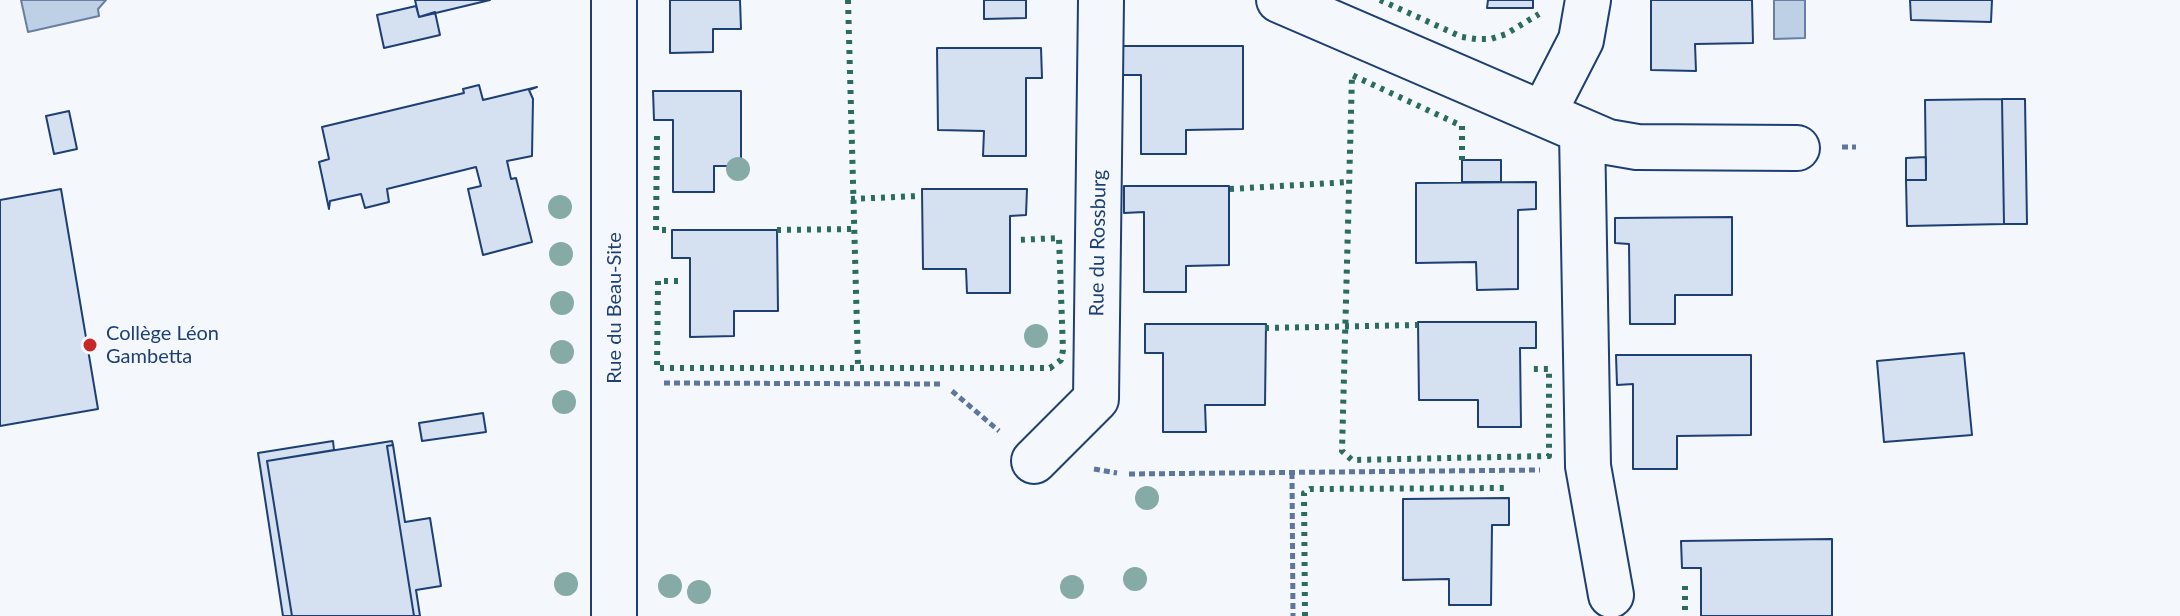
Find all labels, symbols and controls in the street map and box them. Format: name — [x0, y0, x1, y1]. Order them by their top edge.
street label: Rue du Rossburg — [1085, 169, 1111, 317]
street label: Rue du Beau-Site — [603, 232, 627, 384]
place label: Collège Léon Gambetta — [106, 322, 219, 369]
marker: Collège Léon Gambetta — [81, 336, 99, 354]

